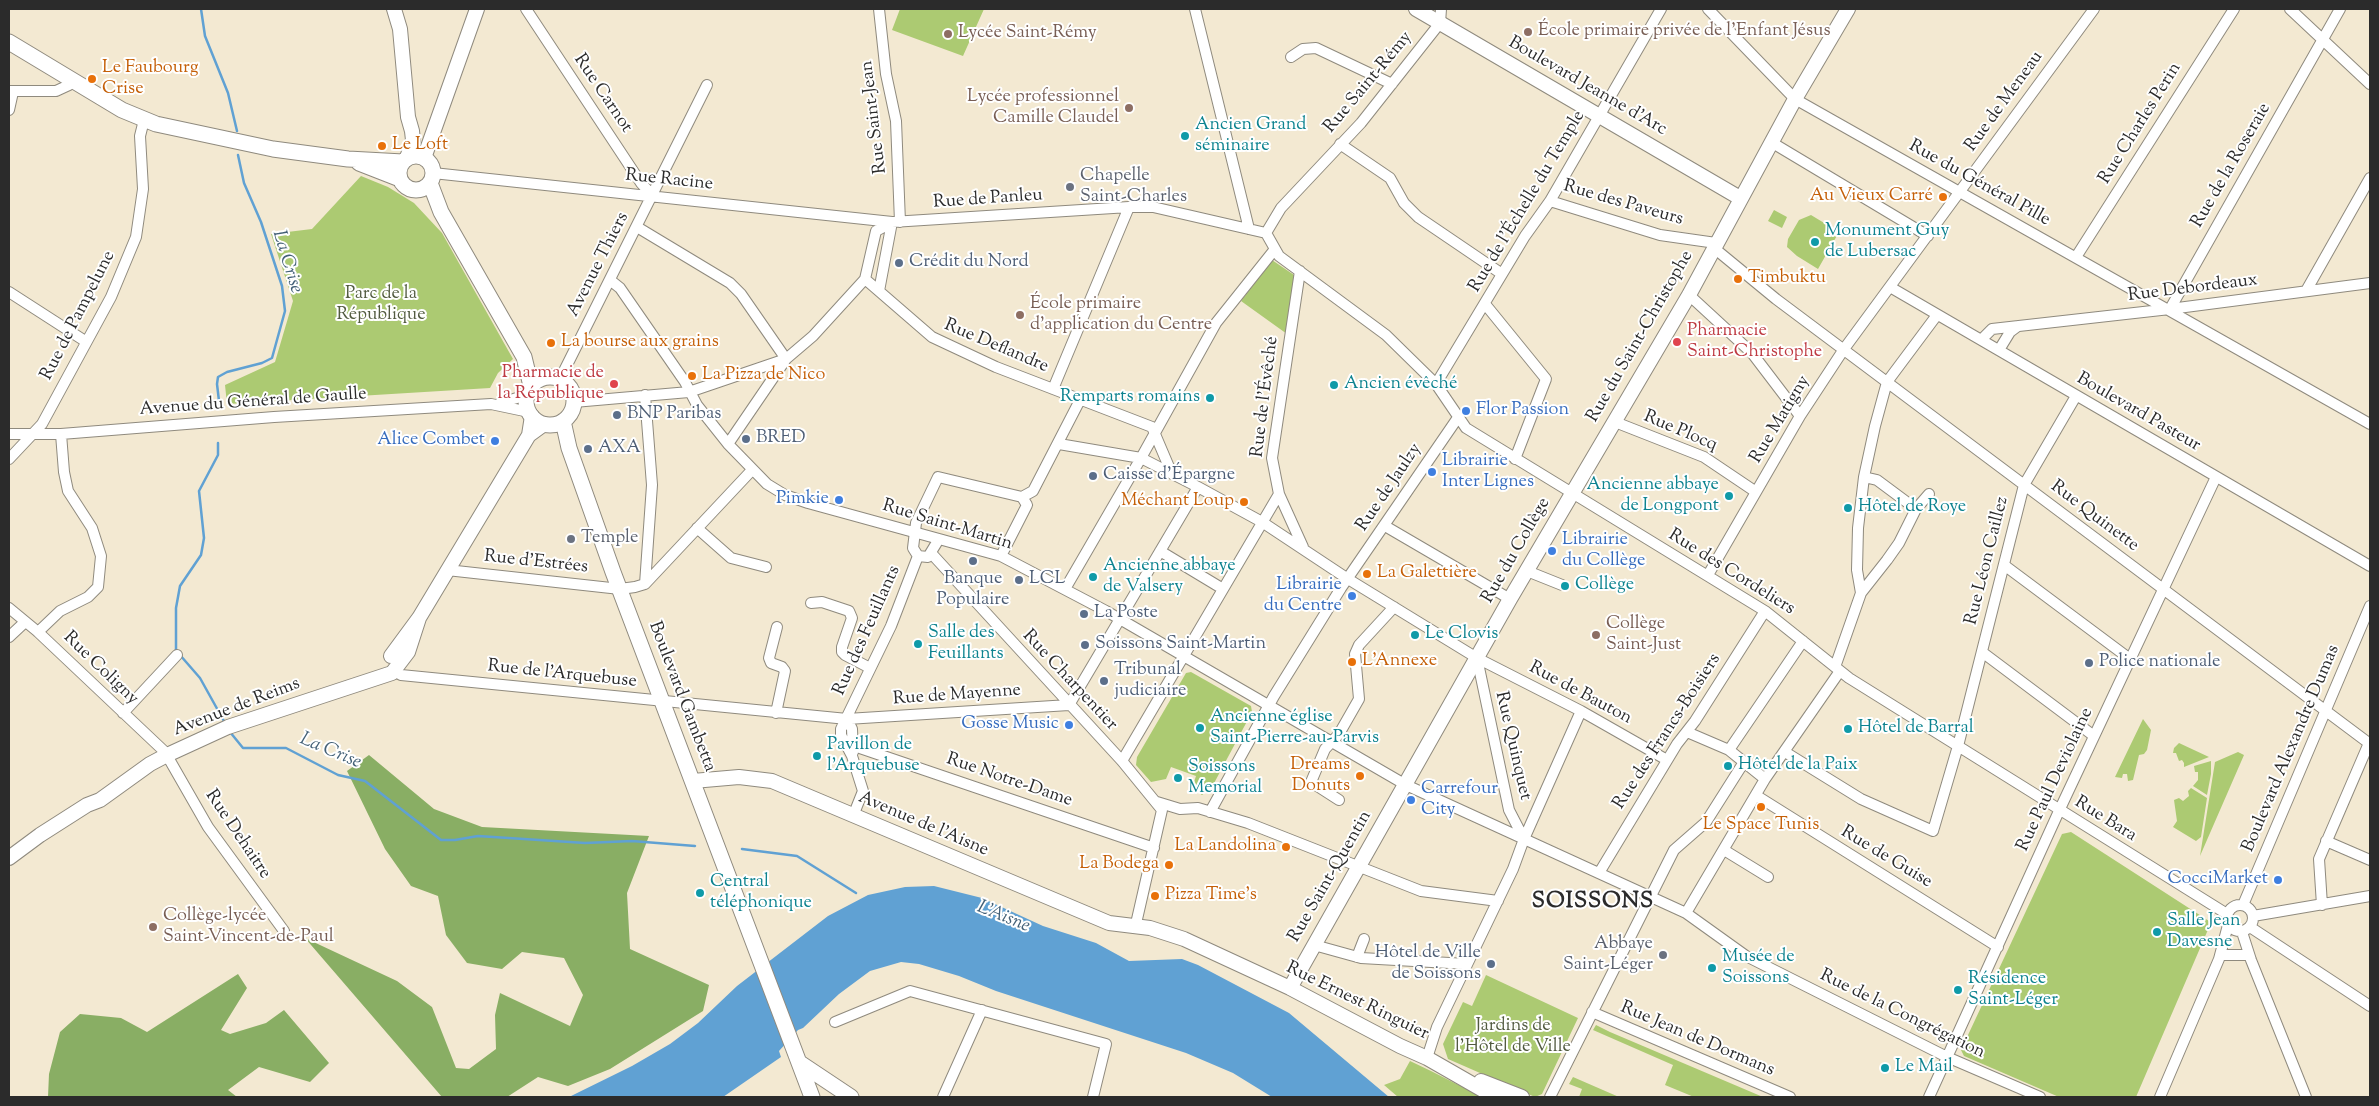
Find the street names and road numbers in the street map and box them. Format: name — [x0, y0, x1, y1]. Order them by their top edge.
street label: Rue Saint-Rémy — [1320, 28, 1418, 138]
street label: Boulevard Jeanne d'Arc — [1504, 33, 1670, 141]
street label: Rue de Meneau — [1961, 47, 2049, 157]
street label: Rue Carnot — [568, 50, 636, 138]
street label: Rue Saint-Jean — [857, 59, 893, 175]
street label: Rue Charles Perin — [2095, 59, 2187, 189]
street label: Rue de la Roseraie — [2188, 100, 2276, 232]
street label: Rue de l'Échelle du Temple — [1465, 107, 1591, 297]
street label: Rue du Général Pille — [1905, 136, 2053, 232]
street label: Rue Racine — [624, 166, 714, 196]
street label: Rue des Paveurs — [1561, 177, 1685, 231]
street label: Rue de Panleu — [933, 185, 1043, 215]
street label: Avenue Thiers — [563, 209, 635, 321]
street label: Rue du Saint-Christophe — [1583, 247, 1699, 427]
street label: Rue de Pampelune — [37, 248, 121, 384]
street label: Rue Debordeaux — [2127, 270, 2259, 308]
street label: Rue Deflandre — [941, 315, 1051, 379]
street label: Rue de l'Évêché — [1248, 335, 1284, 459]
street label: Boulevard Pasteur — [2072, 369, 2204, 457]
street label: Rue Matigny — [1746, 372, 1816, 468]
street label: Avenue du Général de Gaulle — [139, 384, 367, 422]
street label: Rue Plocq — [1640, 407, 1720, 457]
street label: Rue de Jaulzy — [1353, 440, 1427, 536]
street label: Rue Quinette — [2046, 477, 2142, 557]
street label: Rue du Collège — [1478, 494, 1556, 608]
street label: Rue Léon Caillez — [1962, 495, 2014, 627]
street label: Rue Saint-Martin — [879, 496, 1015, 556]
street label: Rue des Cordeliers — [1664, 525, 1798, 621]
street label: Rue d'Estrées — [483, 547, 589, 579]
street label: Rue des Feuillants — [830, 563, 906, 699]
street label: Boulevard Gambetta — [642, 619, 720, 775]
street label: Rue Charpentier — [1017, 626, 1121, 736]
street label: Rue Coligny — [58, 628, 142, 710]
street label: Boulevard Alexandre Dumas — [2239, 642, 2345, 856]
street label: Rue des Francs-Boisiers — [1610, 650, 1726, 814]
street label: Rue de l'Arquebuse — [486, 656, 638, 694]
street label: Rue de Bauton — [1525, 658, 1635, 730]
street label: Avenue de Reims — [171, 674, 303, 742]
street label: Rue de Mayenne — [892, 681, 1022, 711]
street label: Rue Quinquet — [1489, 690, 1535, 802]
street label: Rue Paul Deviolaine — [2013, 705, 2099, 855]
street label: Rue Notre-Dame — [943, 749, 1075, 813]
street label: Rue Dehaitre — [199, 786, 275, 884]
street label: Avenue de l'Aisne — [855, 788, 991, 862]
street label: Rue Bara — [2070, 792, 2140, 848]
street label: Rue Saint-Quentin — [1285, 807, 1377, 947]
street label: Rue de Guise — [1836, 822, 1936, 894]
street label: Rue Ernest Ringuier — [1282, 958, 1432, 1046]
street label: Rue de la Congrégation — [1816, 966, 1988, 1064]
street label: Rue Jean de Dormans — [1617, 998, 1777, 1082]

